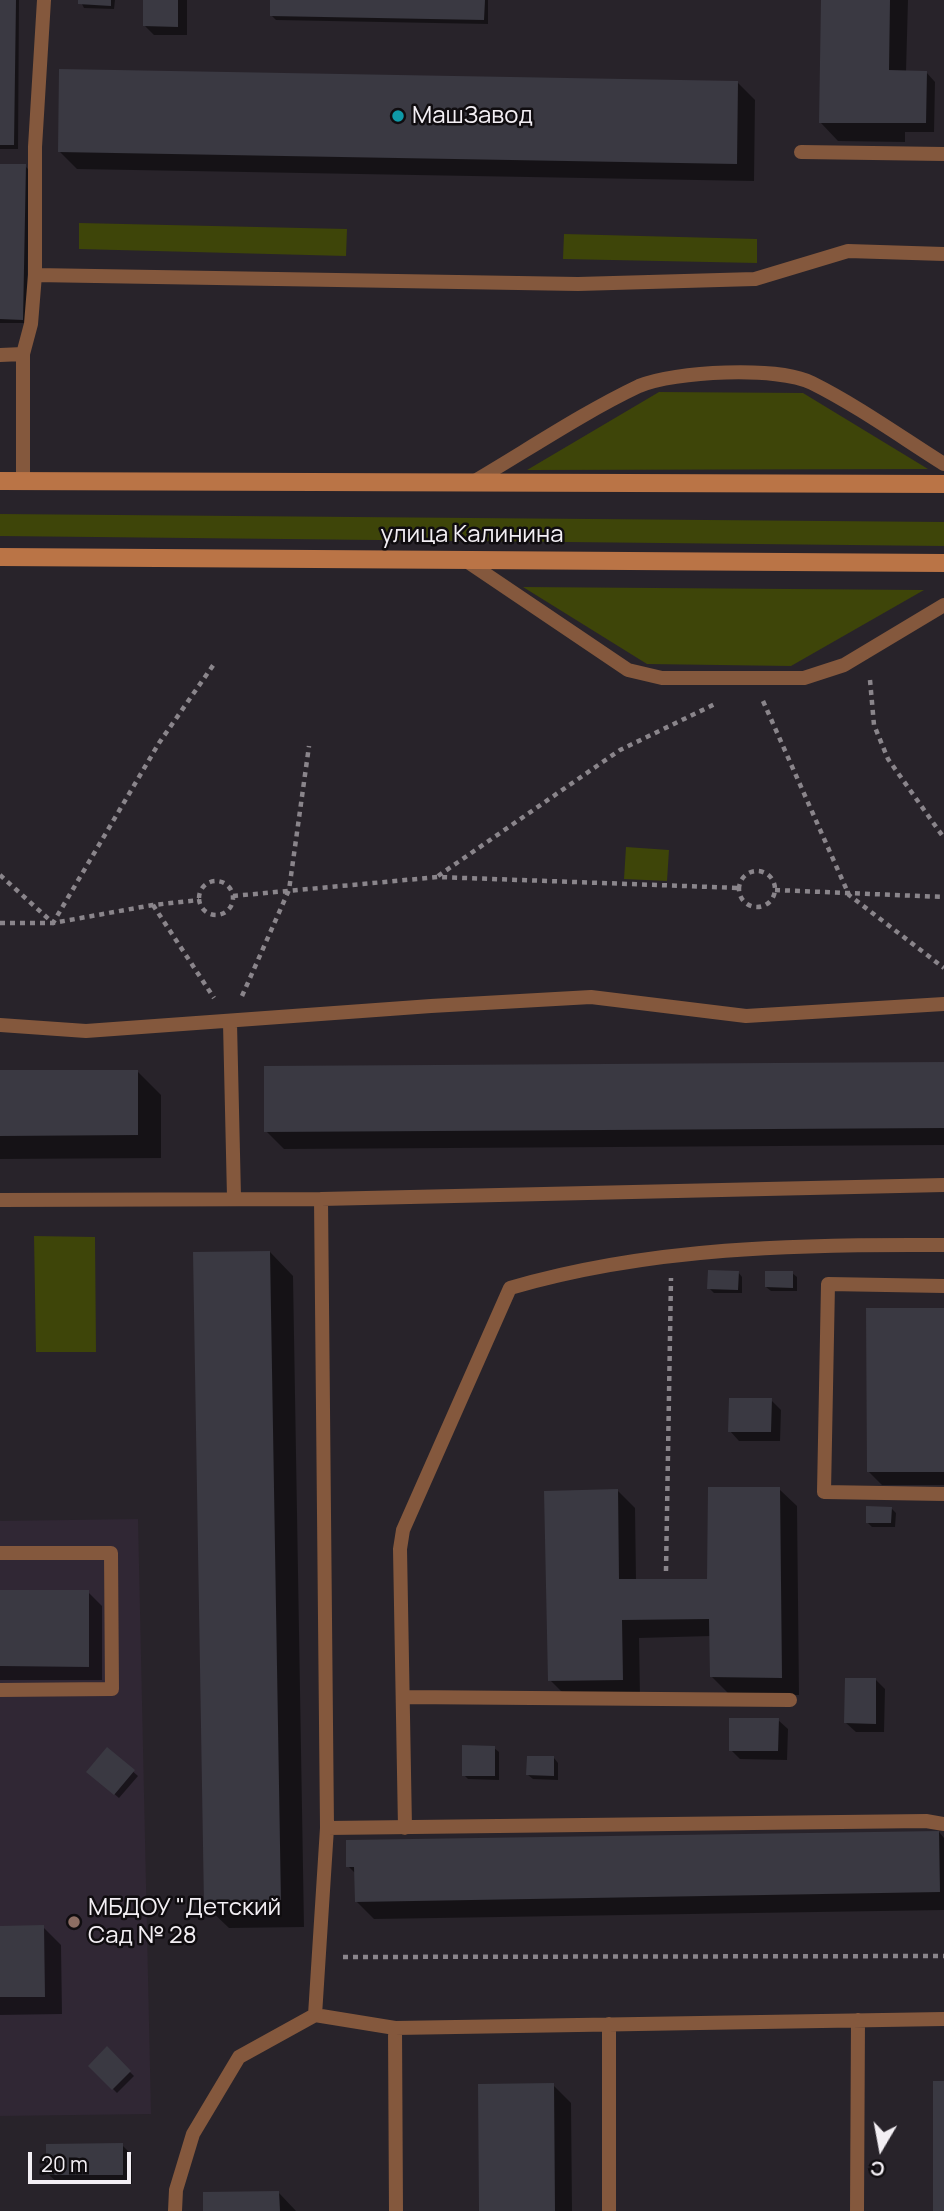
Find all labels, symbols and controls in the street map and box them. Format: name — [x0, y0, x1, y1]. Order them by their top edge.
place label: МашЗавод — [412, 102, 533, 130]
marker: МашЗавод — [390, 108, 406, 124]
street label: улица Калинина — [381, 521, 563, 549]
place label: МБДОУ "Детский Сад № 28 — [88, 1894, 281, 1950]
marker: МБДОУ "Детский Сад № 28 — [66, 1914, 82, 1930]
north arrow — [846, 2113, 916, 2183]
scale bar — [32, 2138, 135, 2182]
text: 20 m — [41, 2150, 88, 2178]
text: С — [868, 2155, 887, 2183]

